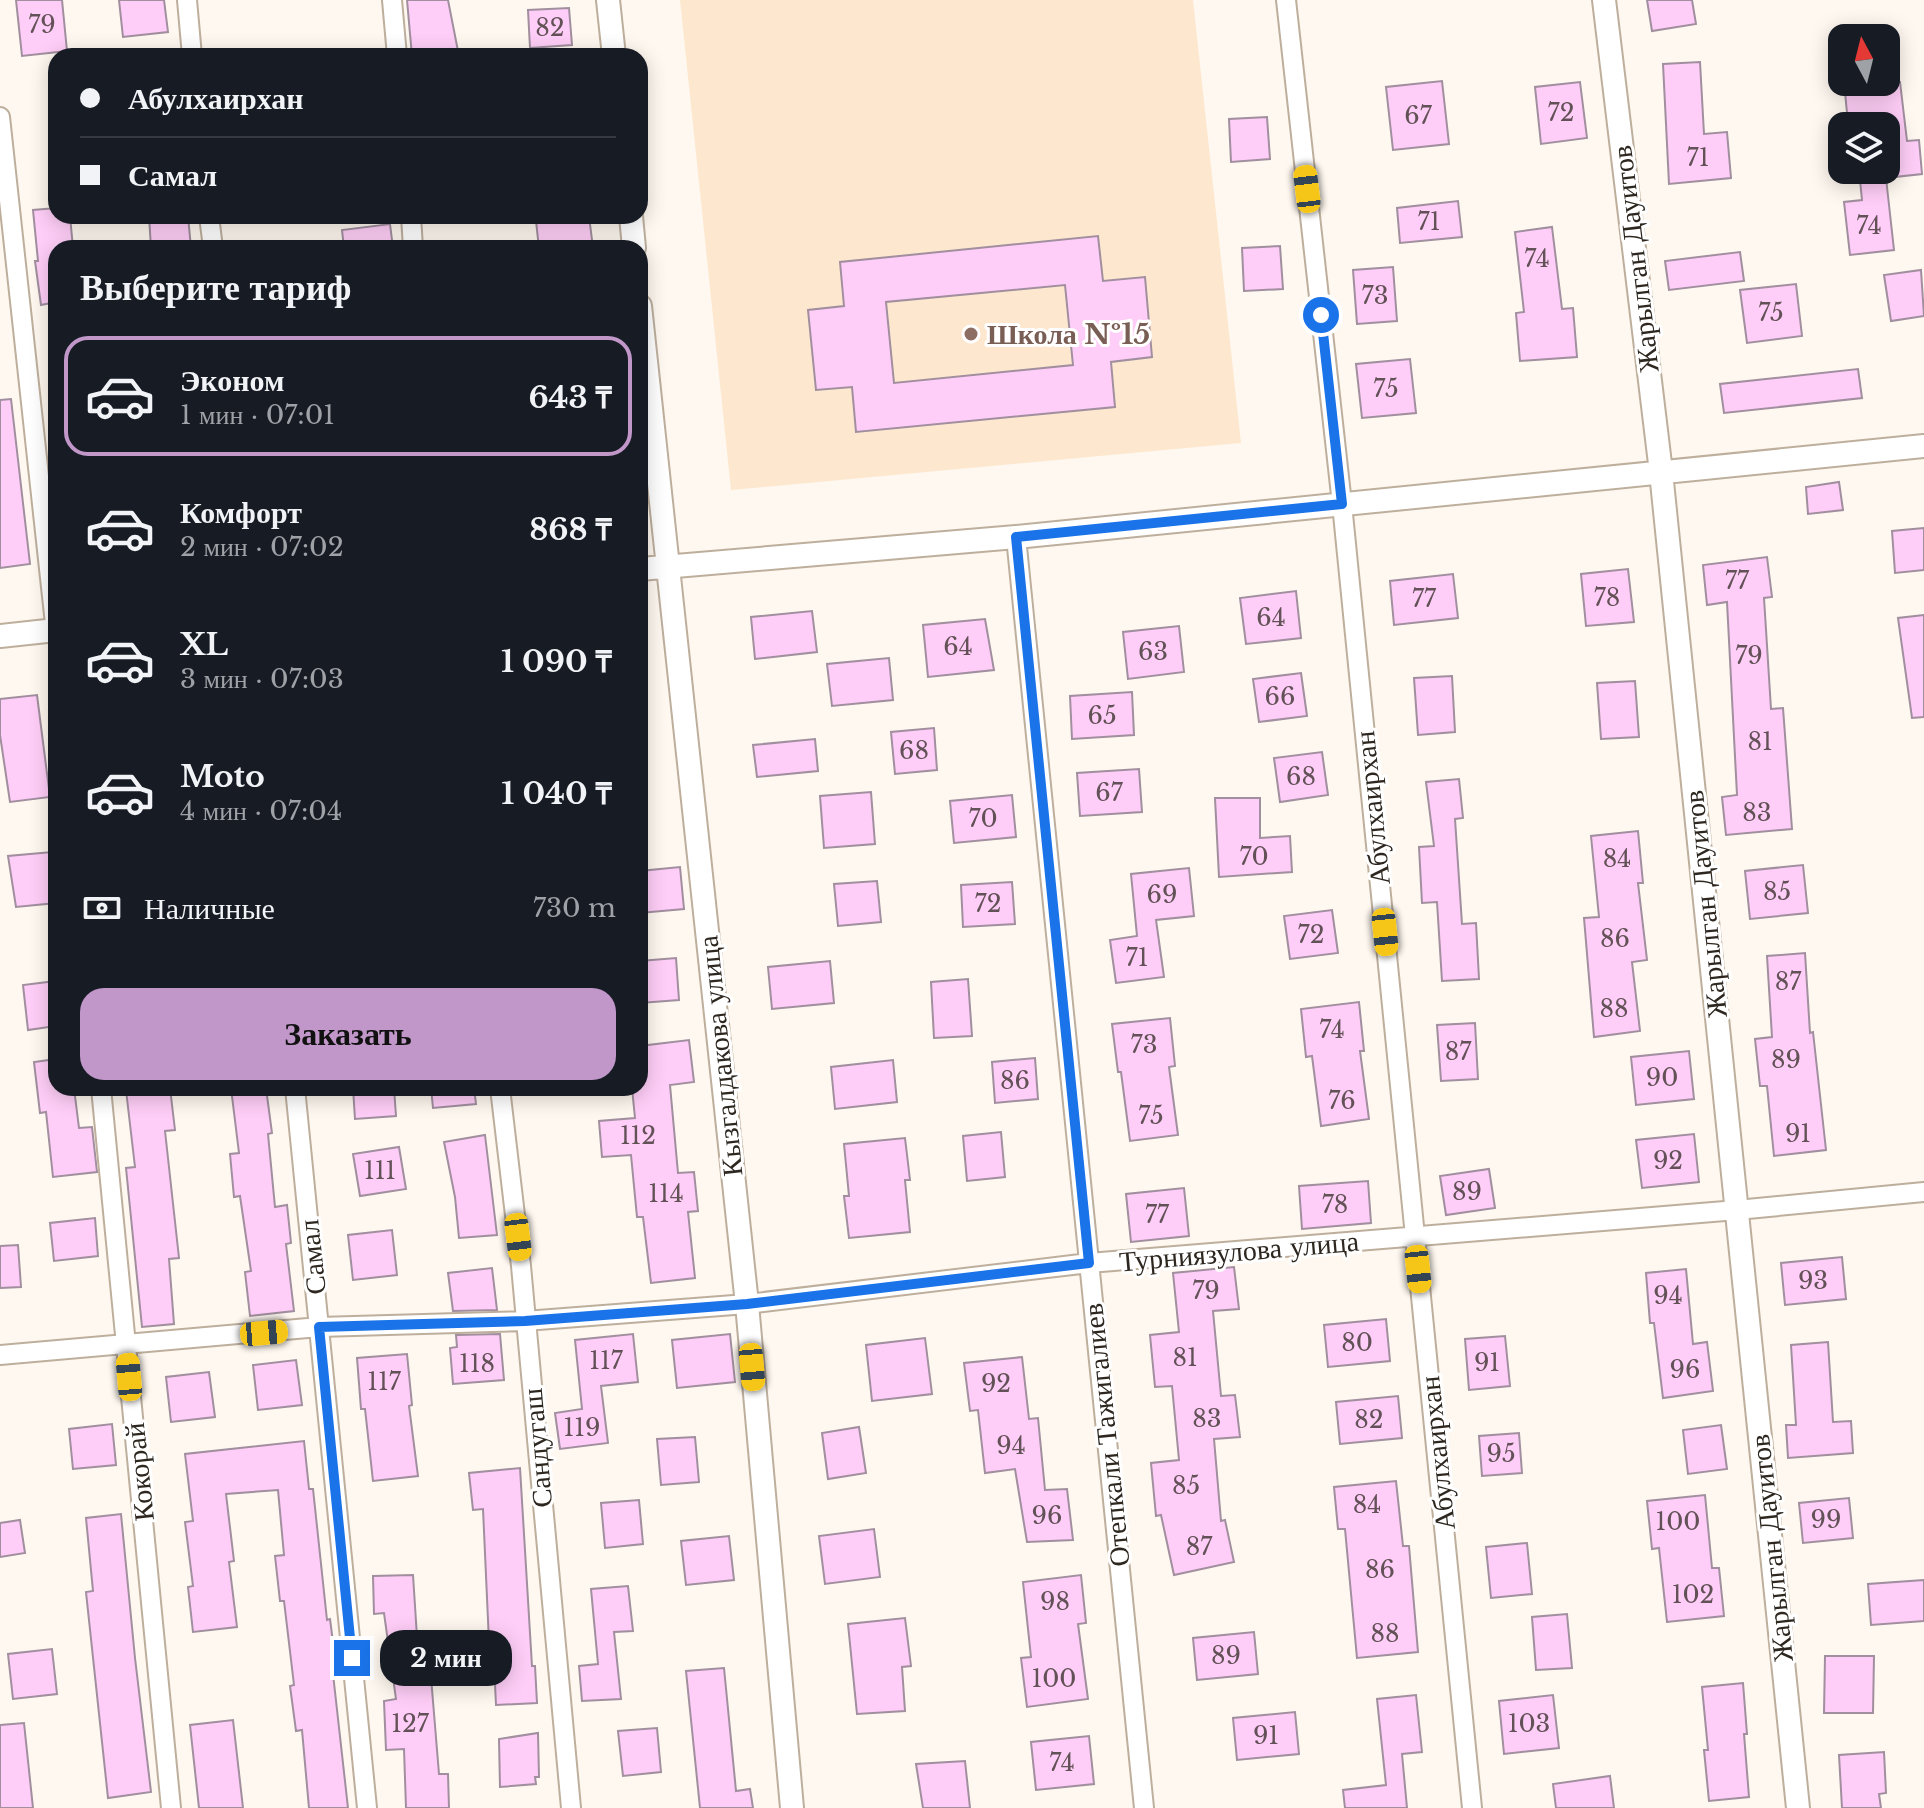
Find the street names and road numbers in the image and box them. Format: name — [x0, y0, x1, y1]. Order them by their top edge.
street label: Жарылган Дауитов — [1604, 143, 1667, 375]
street label: Абулхаирхан — [1347, 729, 1398, 887]
street label: Жарылган Дауитов — [1676, 788, 1735, 1020]
street label: Кызгалдакова улица — [690, 933, 751, 1178]
street label: Самал — [291, 1218, 334, 1296]
street label: Турниязулова улица — [1118, 1224, 1361, 1279]
street label: Отепкали Тажигалиев — [1075, 1302, 1138, 1568]
street label: Абулхаирхан — [1412, 1374, 1463, 1532]
street label: Сандугаш — [515, 1386, 560, 1509]
street label: Кокорай — [117, 1421, 162, 1523]
street label: Жарылган Дауитов — [1742, 1432, 1801, 1664]

